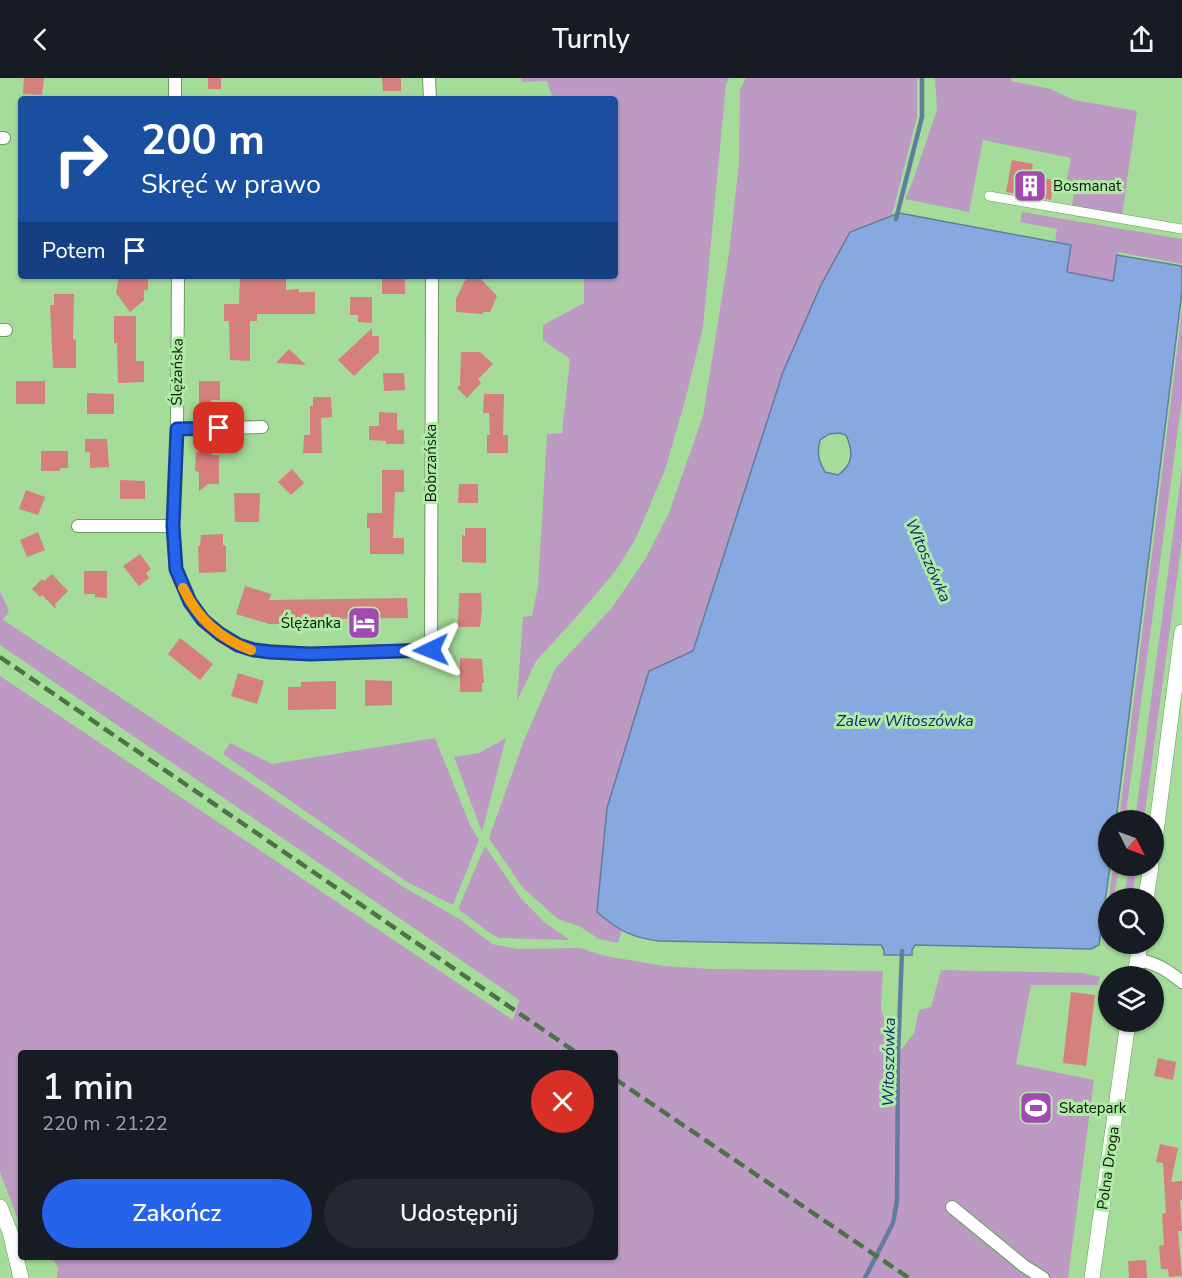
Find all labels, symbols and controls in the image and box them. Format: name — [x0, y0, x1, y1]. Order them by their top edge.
text: Turnly — [552, 21, 630, 58]
icon: back — [24, 23, 57, 56]
icon: share — [1125, 23, 1158, 56]
text: 200 m — [141, 112, 265, 169]
icon: right — [42, 120, 120, 198]
text: Skręć w prawo — [141, 166, 321, 203]
building icon: Bosmanat — [1012, 168, 1048, 204]
place label: Bosmanat — [1053, 176, 1122, 196]
icon: arrive — [118, 234, 151, 267]
text: Potem — [42, 236, 106, 266]
street label: Ślężańska — [165, 338, 188, 406]
pin — [193, 402, 244, 453]
icon: arrive — [202, 411, 235, 444]
street label: Bobrzańska — [421, 424, 441, 502]
water label: Witoszówka — [900, 515, 956, 606]
hotel icon: Ślężanka — [346, 605, 382, 641]
place label: Ślężanka — [281, 612, 341, 633]
position arrow — [399, 618, 463, 682]
water label: Zalew Witoszówka — [836, 710, 974, 732]
north arrow — [1098, 810, 1164, 876]
map controls — [1098, 810, 1164, 1032]
button: search — [1098, 888, 1164, 954]
button: layers — [1098, 966, 1164, 1032]
water label: Witoszówka — [877, 1017, 901, 1107]
text: 1 min — [42, 1063, 134, 1112]
button: close — [531, 1070, 594, 1133]
sports icon: Skatepark — [1018, 1090, 1054, 1126]
place label: Skatepark — [1059, 1098, 1127, 1118]
text: 220 m · 21:22 — [42, 1110, 168, 1137]
street label: Polna Droga — [1092, 1125, 1124, 1211]
button: Zakończ — [42, 1179, 312, 1248]
button: Udostępnij — [324, 1179, 594, 1248]

